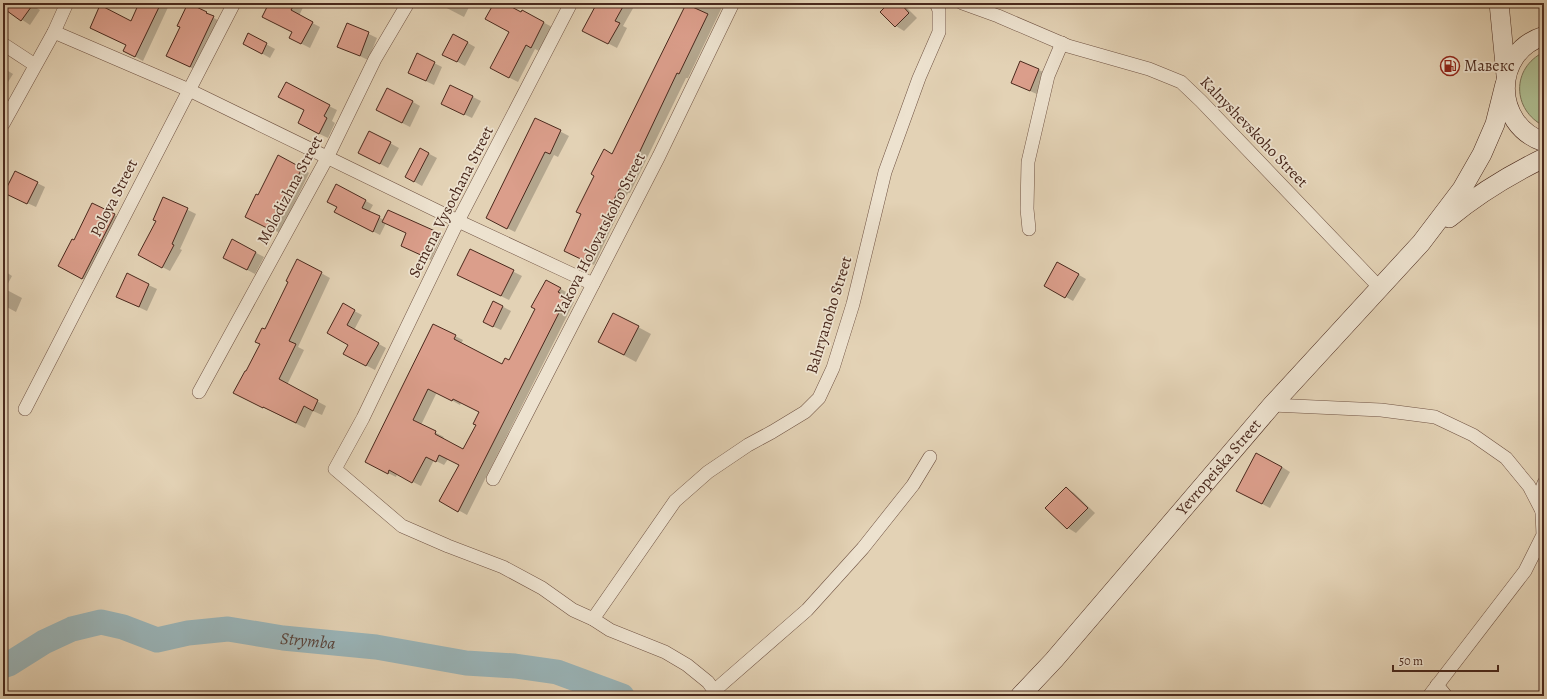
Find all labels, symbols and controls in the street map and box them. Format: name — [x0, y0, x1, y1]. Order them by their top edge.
fuel station icon: Мавекс — [1439, 55, 1461, 77]
place label: Мавекс — [1464, 55, 1515, 77]
street label: Kalnyshevskoho Street — [1195, 71, 1313, 193]
street label: Semena Vysochana Street — [403, 122, 499, 282]
street label: Molodizhna Street — [252, 131, 328, 249]
street label: Yakova Holovatskoho Street — [549, 149, 651, 320]
street label: Polova Street — [85, 155, 143, 241]
street label: Bahryanoho Street — [801, 253, 857, 377]
street label: Yevropeiska Street — [1171, 414, 1266, 521]
water label: Strymba — [279, 626, 337, 655]
scale bar — [1393, 647, 1498, 673]
text: 50 m — [1399, 653, 1423, 669]

